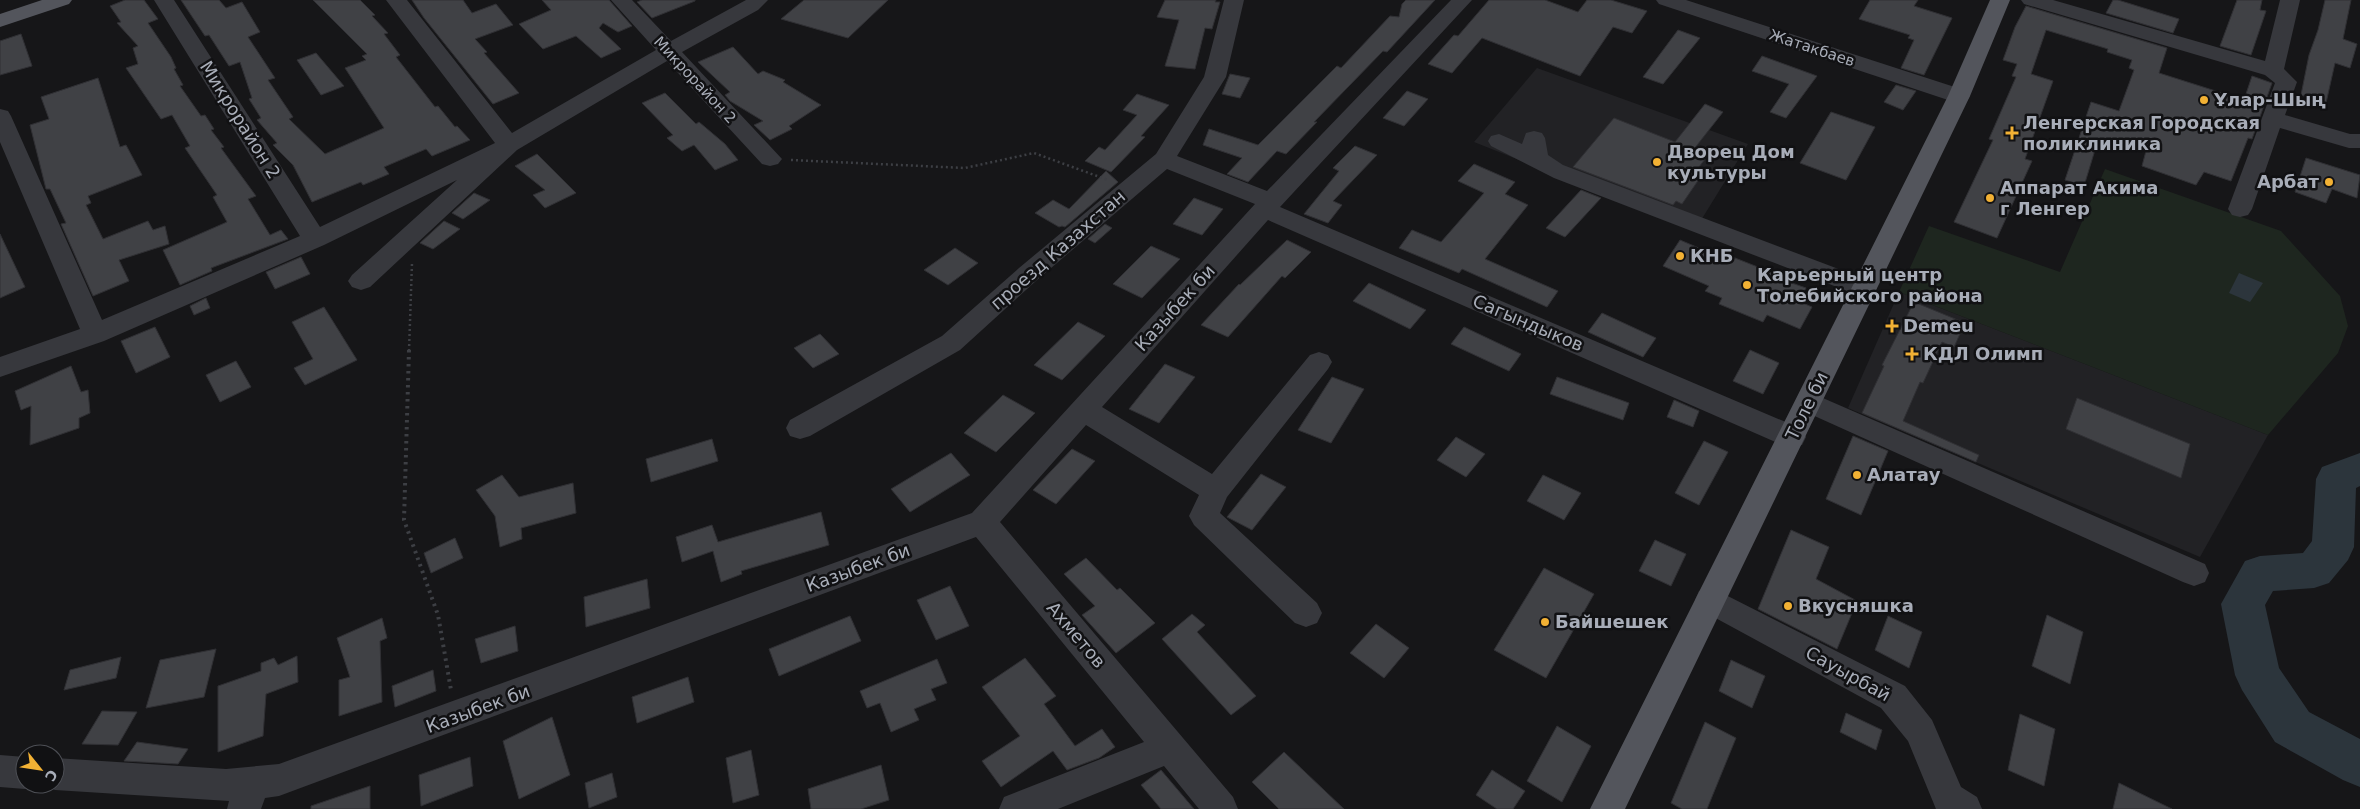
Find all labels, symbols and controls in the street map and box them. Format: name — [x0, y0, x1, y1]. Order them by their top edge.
street label: Жатакбаев — [1767, 26, 1857, 70]
street label: Микрорайон 2 — [650, 33, 740, 127]
street label: Микрорайон 2 — [196, 57, 285, 182]
place label: Ұлар-Шың — [2213, 89, 2326, 110]
marker: Ұлар-Шың — [2198, 94, 2210, 106]
place label: Ленгерская Городская поликлиника — [2023, 112, 2260, 154]
marker: Ленгерская Городская поликлиника — [2005, 126, 2019, 140]
place label: Дворец Дом культуры — [1667, 141, 1795, 183]
marker: Дворец Дом культуры — [1651, 156, 1663, 168]
place label: Арбат — [2257, 171, 2320, 192]
marker: Арбат — [2323, 176, 2335, 188]
place label: Аппарат Акима г Ленгер — [2000, 177, 2158, 219]
street label: проезд Казахстан — [986, 186, 1129, 314]
marker: Аппарат Акима г Ленгер — [1984, 192, 1996, 204]
place label: КНБ — [1690, 245, 1734, 266]
marker: КНБ — [1674, 250, 1686, 262]
street label: Казыбек би — [1130, 260, 1219, 355]
place label: Карьерный центр Толебийского района — [1757, 264, 1983, 306]
marker: Карьерный центр Толебийского района — [1741, 279, 1753, 291]
street label: Сагындыков — [1470, 290, 1587, 355]
place label: Demeu — [1903, 315, 1974, 336]
marker: Demeu — [1885, 319, 1899, 333]
place label: КДЛ Олимп — [1923, 343, 2043, 364]
marker: КДЛ Олимп — [1905, 347, 1919, 361]
street label: Толе би — [1781, 368, 1832, 444]
place label: Алатау — [1867, 464, 1941, 485]
marker: Алатау — [1851, 469, 1863, 481]
street label: Казыбек би — [803, 539, 913, 596]
place label: Вкусняшка — [1798, 595, 1914, 616]
street label: Ахметов — [1043, 597, 1110, 672]
marker: Вкусняшка — [1782, 600, 1794, 612]
place label: Байшешек — [1555, 611, 1668, 632]
marker: Байшешек — [1539, 616, 1551, 628]
street label: Сауырбай — [1802, 642, 1894, 705]
street label: Казыбек би — [423, 680, 533, 737]
north arrow — [15, 744, 65, 794]
text: С — [42, 767, 61, 784]

